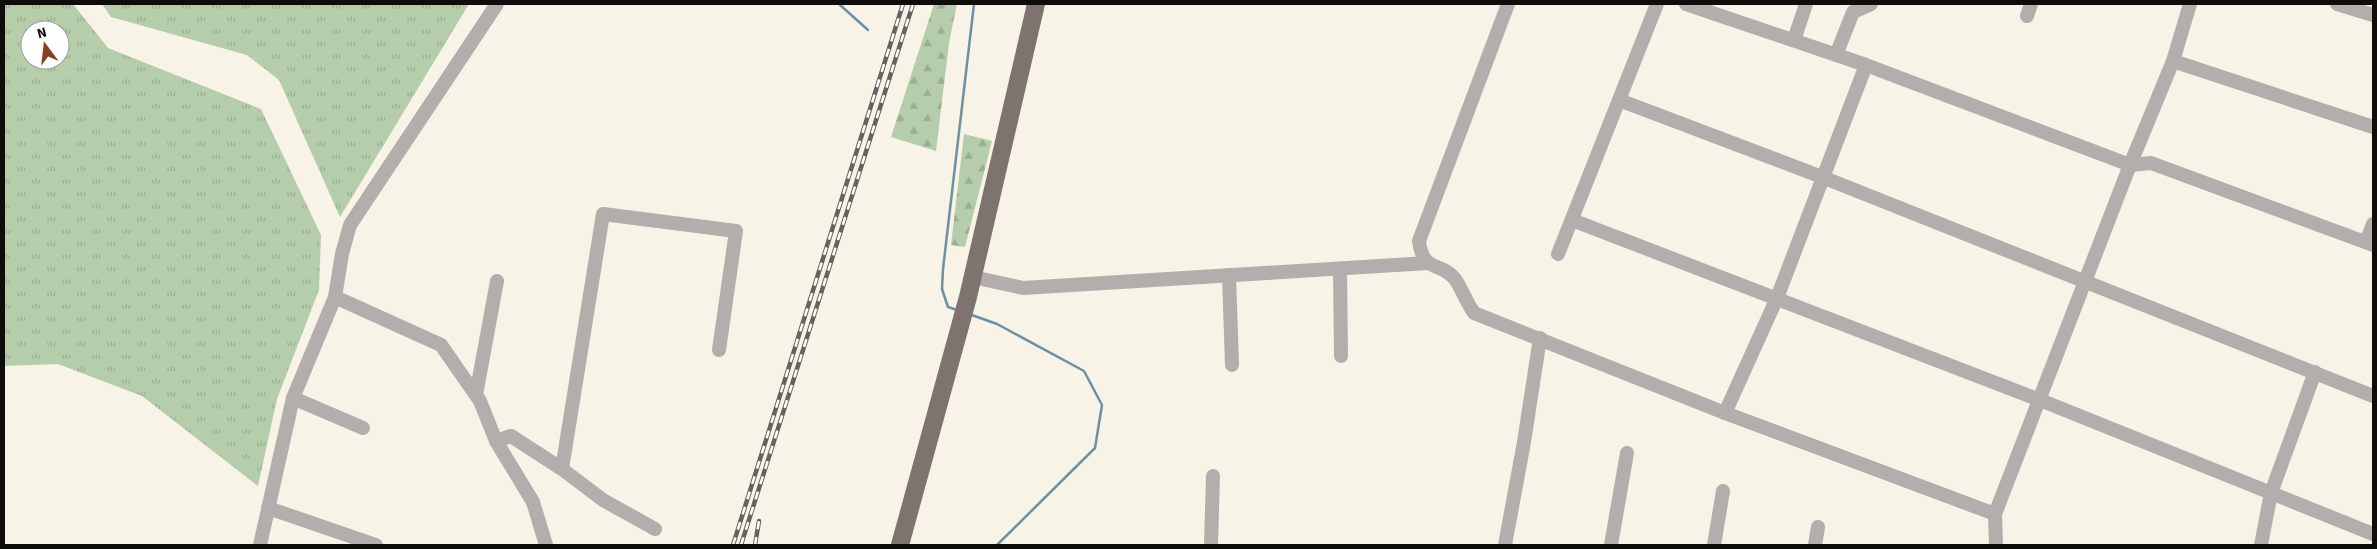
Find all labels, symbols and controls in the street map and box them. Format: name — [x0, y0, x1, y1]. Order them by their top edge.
north arrow — [20, 20, 70, 70]
text: N — [35, 23, 49, 44]

